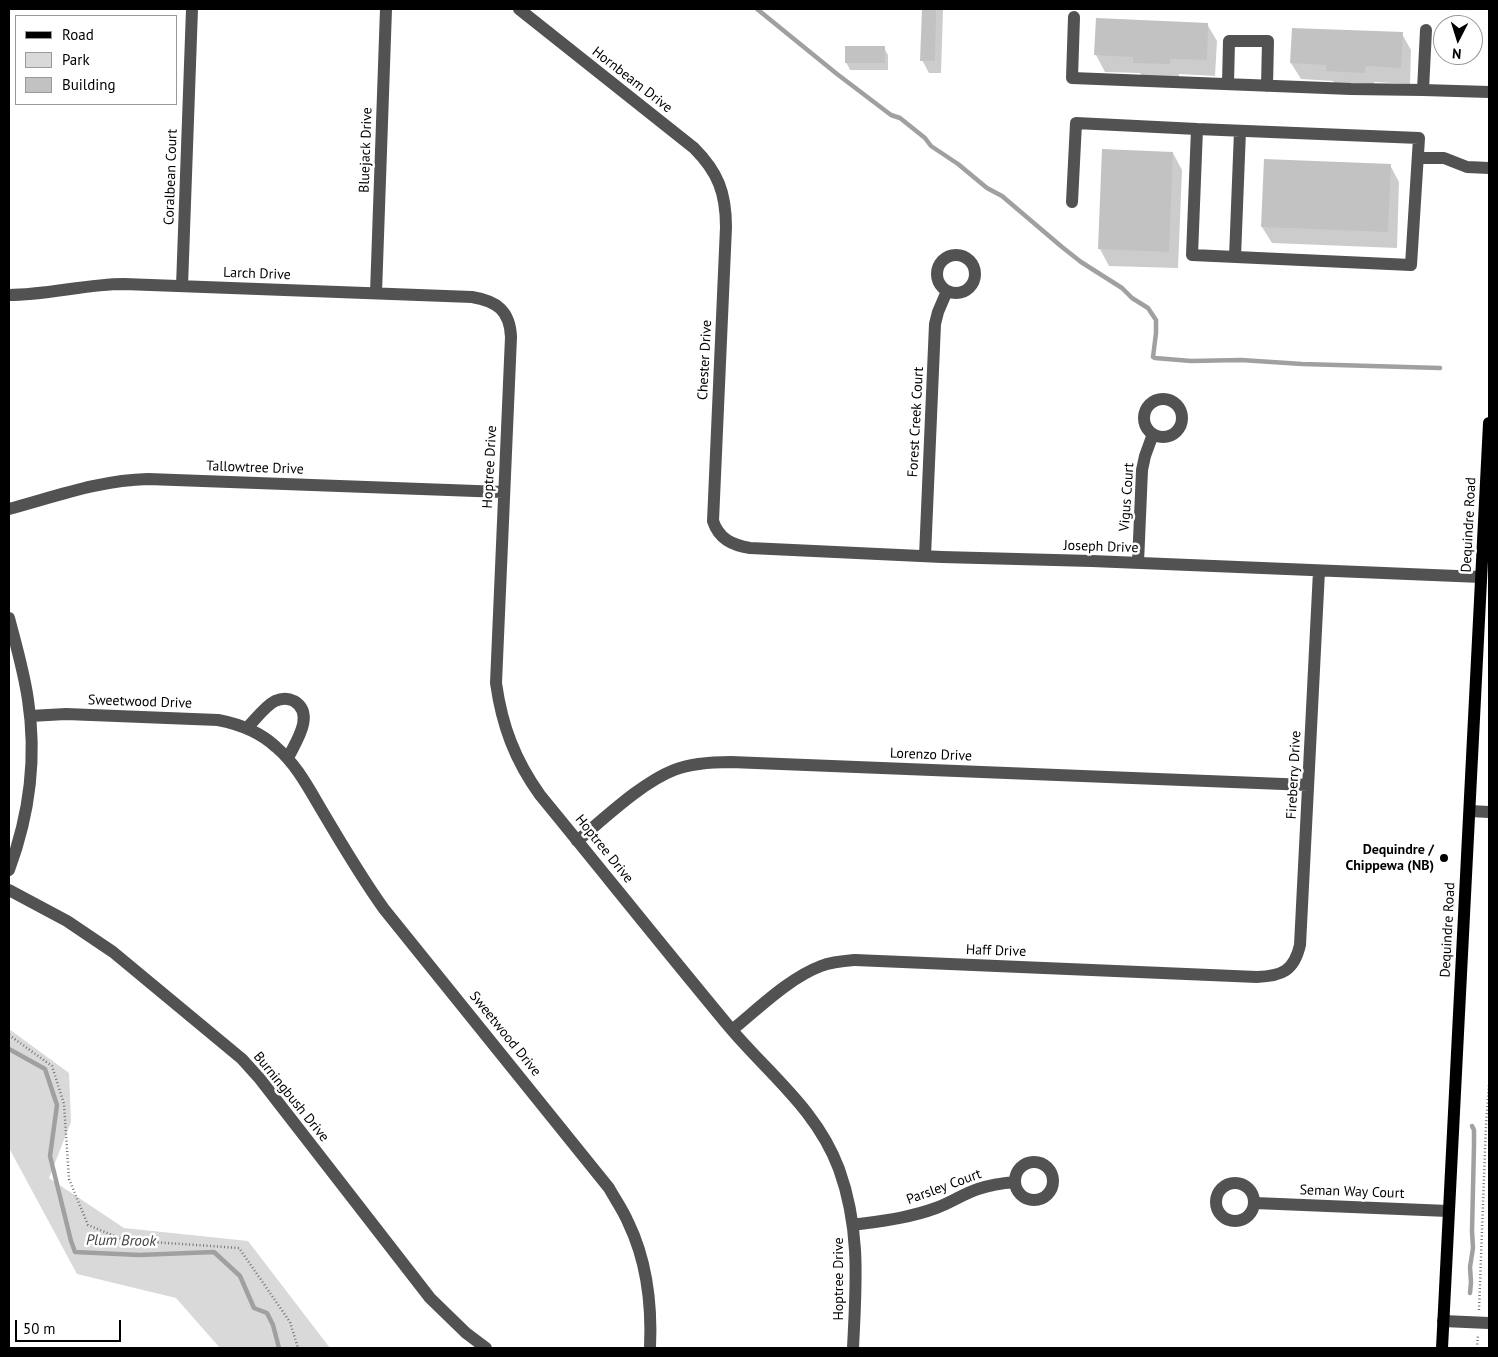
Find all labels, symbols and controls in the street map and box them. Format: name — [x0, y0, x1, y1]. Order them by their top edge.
legend — [15, 15, 178, 105]
north arrow — [1433, 15, 1483, 65]
text: Road — [62, 25, 94, 44]
street label: Hornbeam Drive — [588, 43, 676, 117]
text: N — [1451, 45, 1462, 63]
text: Park — [62, 50, 90, 69]
text: Building — [62, 75, 116, 94]
street label: Bluejack Drive — [356, 107, 376, 193]
street label: Coralbean Court — [161, 129, 181, 225]
street label: Larch Drive — [223, 264, 291, 284]
street label: Chester Drive — [695, 319, 715, 401]
street label: Forest Creek Court — [905, 366, 927, 478]
street label: Hoptree Drive — [479, 425, 501, 509]
street label: Tallowtree Drive — [206, 458, 304, 478]
street label: Vigus Court — [1116, 462, 1138, 532]
street label: Dequindre Road — [1458, 477, 1480, 573]
street label: Joseph Drive — [1063, 537, 1139, 557]
street label: Sweetwood Drive — [88, 692, 192, 712]
street label: Fireberry Drive — [1283, 730, 1305, 820]
street label: Lorenzo Drive — [890, 745, 972, 765]
street label: Hoptree Drive — [571, 811, 637, 887]
place label: Dequindre / Chippewa (NB) — [1345, 842, 1434, 874]
marker: Dequindre / Chippewa (NB) — [1438, 852, 1450, 864]
street label: Dequindre Road — [1437, 882, 1459, 978]
street label: Haff Drive — [966, 942, 1026, 960]
street label: Sweetwood Drive — [466, 988, 544, 1080]
street label: Burningbush Drive — [250, 1049, 332, 1145]
street label: Parsley Court — [904, 1166, 984, 1208]
street label: Seman Way Court — [1299, 1182, 1405, 1202]
water label: Plum Brook — [86, 1231, 156, 1251]
street label: Hoptree Drive — [831, 1237, 847, 1321]
scale bar — [18, 1310, 124, 1342]
text: 50 m — [23, 1319, 56, 1338]

